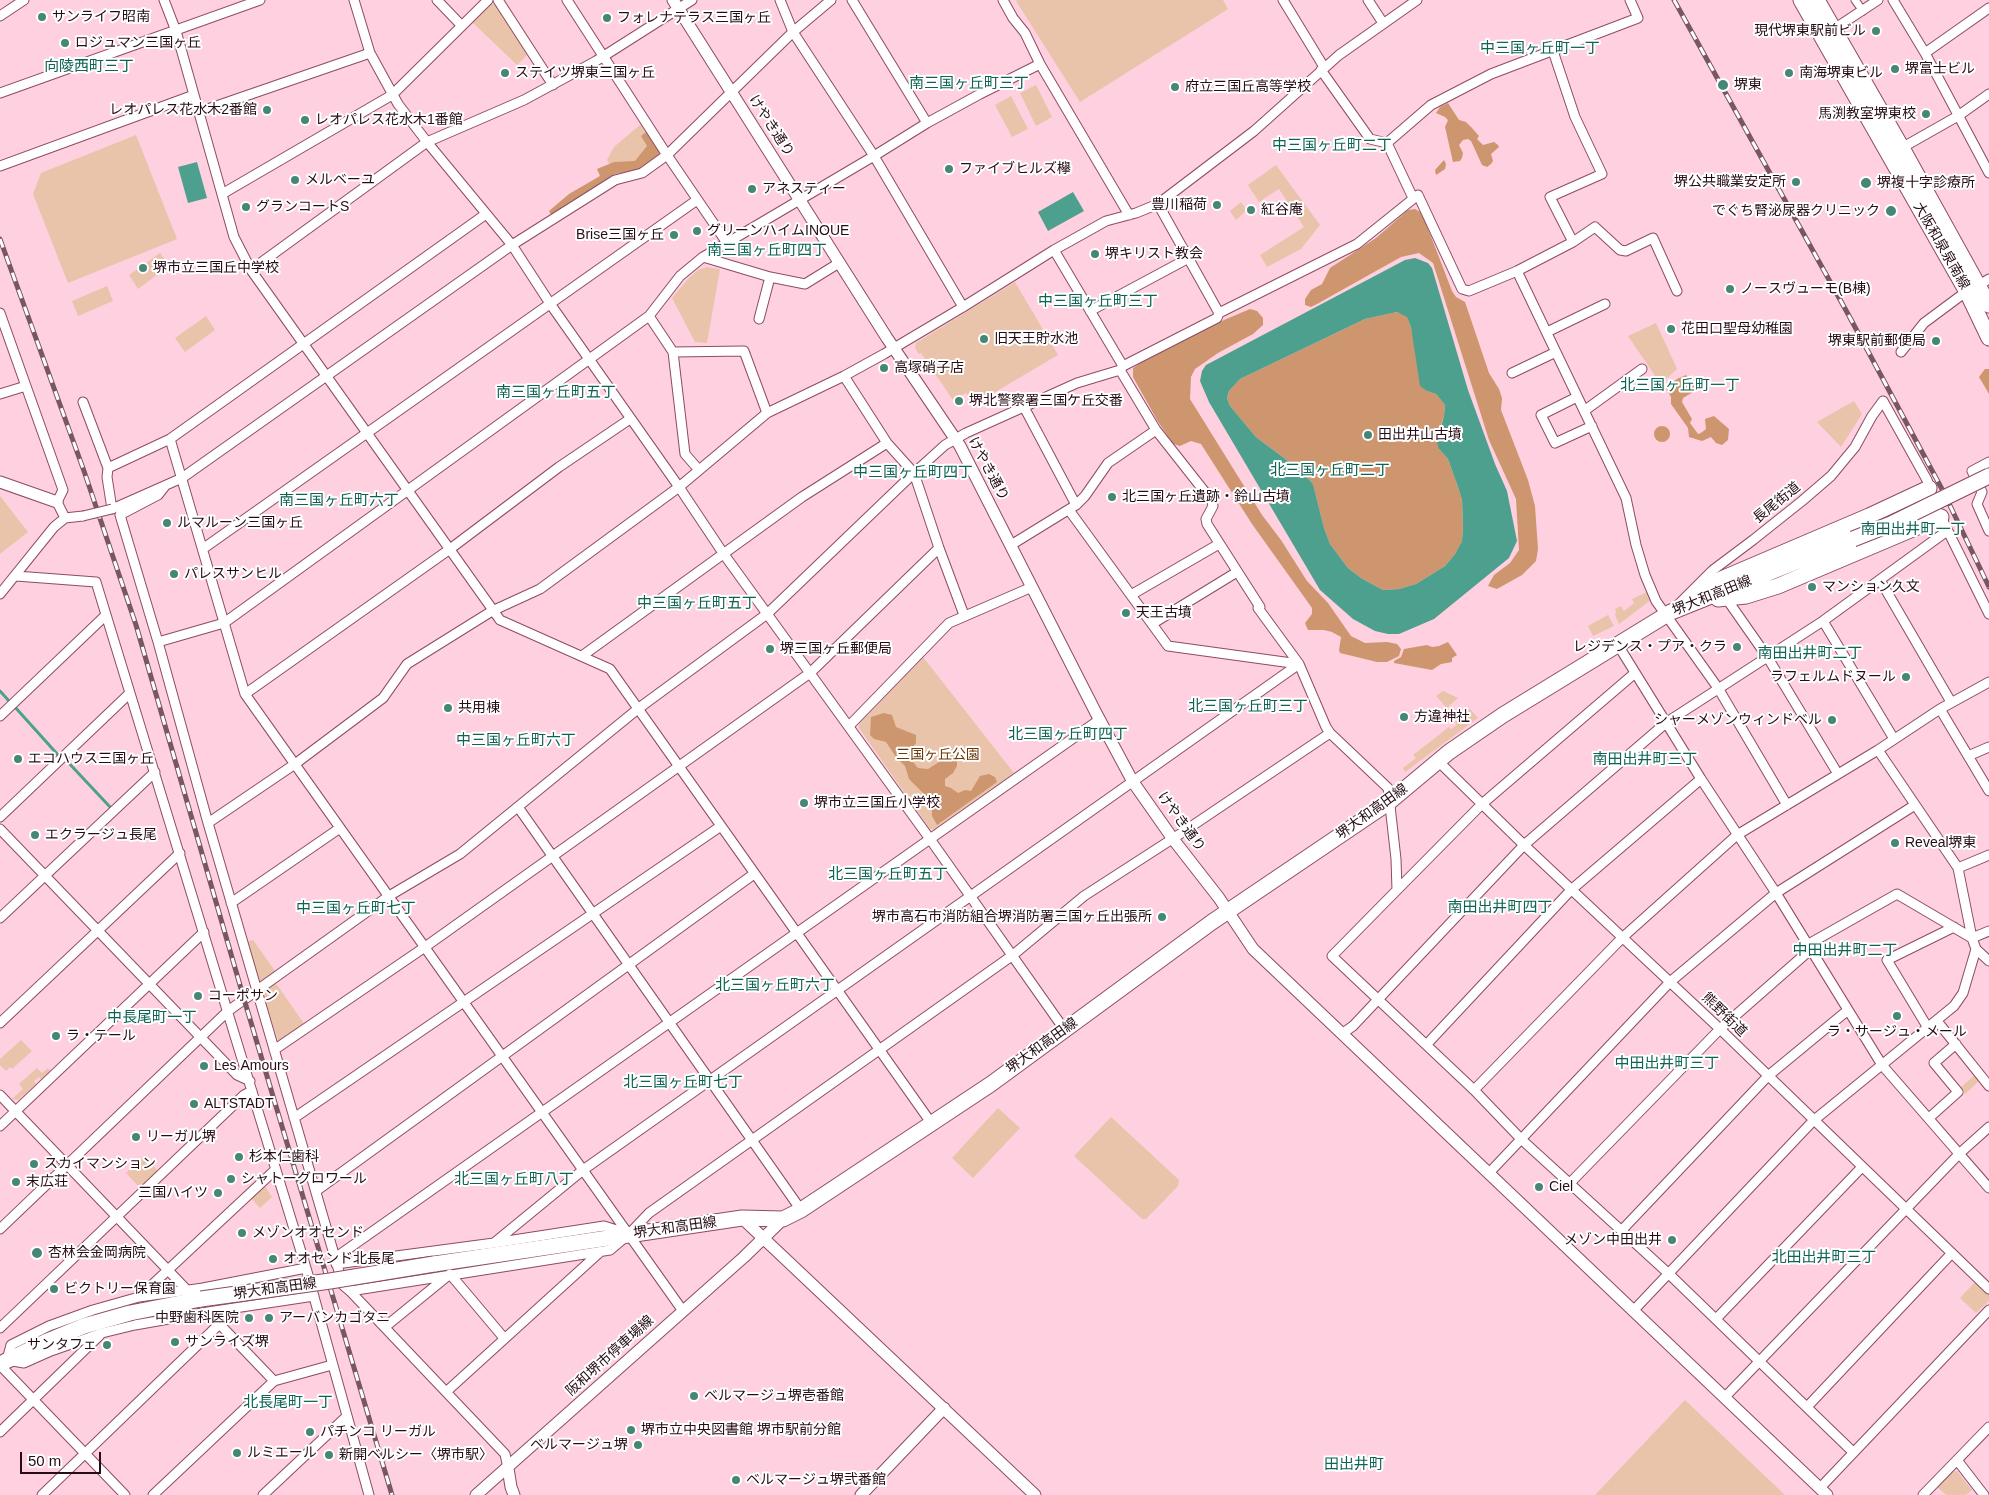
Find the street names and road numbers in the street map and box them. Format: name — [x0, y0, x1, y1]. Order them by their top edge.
street label: けやき通り — [745, 92, 797, 160]
street label: 大阪和泉泉南線 — [1909, 199, 1973, 293]
street label: けやき通り — [964, 434, 1012, 504]
street label: 長尾街道 — [1750, 479, 1804, 527]
street label: 堺大和高田線 — [1670, 572, 1754, 620]
street label: 堺大和高田線 — [1333, 781, 1411, 843]
street label: けやき通り — [1154, 789, 1208, 855]
street label: 熊野街道 — [1698, 990, 1750, 1040]
street label: 堺大和高田線 — [1003, 1015, 1081, 1077]
street label: 堺大和高田線 — [632, 1214, 718, 1242]
street label: 堺大和高田線 — [232, 1275, 318, 1303]
street label: 阪和堺市停車場線 — [563, 1312, 657, 1400]

